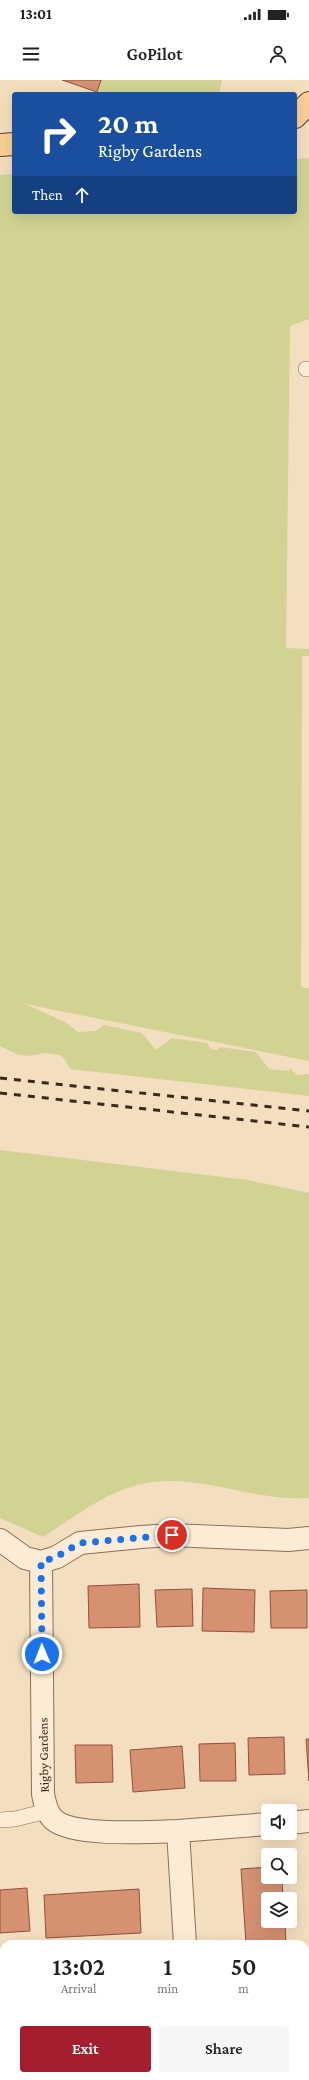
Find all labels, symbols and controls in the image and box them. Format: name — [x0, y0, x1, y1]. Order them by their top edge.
text: 13:01 — [20, 6, 52, 22]
icon: menu — [20, 43, 42, 65]
icon: person — [267, 43, 289, 65]
text: GoPilot — [127, 44, 182, 64]
icon: right — [32, 108, 84, 160]
text: 20 m — [98, 108, 158, 139]
text: Rigby Gardens — [98, 141, 202, 161]
icon: ahead — [71, 184, 93, 206]
text: Then — [32, 187, 63, 203]
pin — [155, 1518, 189, 1552]
icon: arrive — [161, 1524, 183, 1546]
position arrow — [21, 1633, 63, 1675]
street label: Rigby Gardens — [35, 1717, 52, 1793]
map controls — [261, 1804, 297, 1928]
button: sound — [261, 1804, 297, 1840]
button: search — [261, 1848, 297, 1884]
button: layers — [261, 1892, 297, 1928]
text: 13:02 — [53, 1953, 105, 1980]
text: 1 — [163, 1953, 172, 1980]
text: 50 — [231, 1953, 256, 1980]
text: Arrival — [61, 1981, 96, 1996]
text: min — [157, 1981, 178, 1996]
text: m — [238, 1981, 249, 1996]
button: Exit — [20, 2026, 151, 2072]
button: Share — [159, 2026, 289, 2072]

